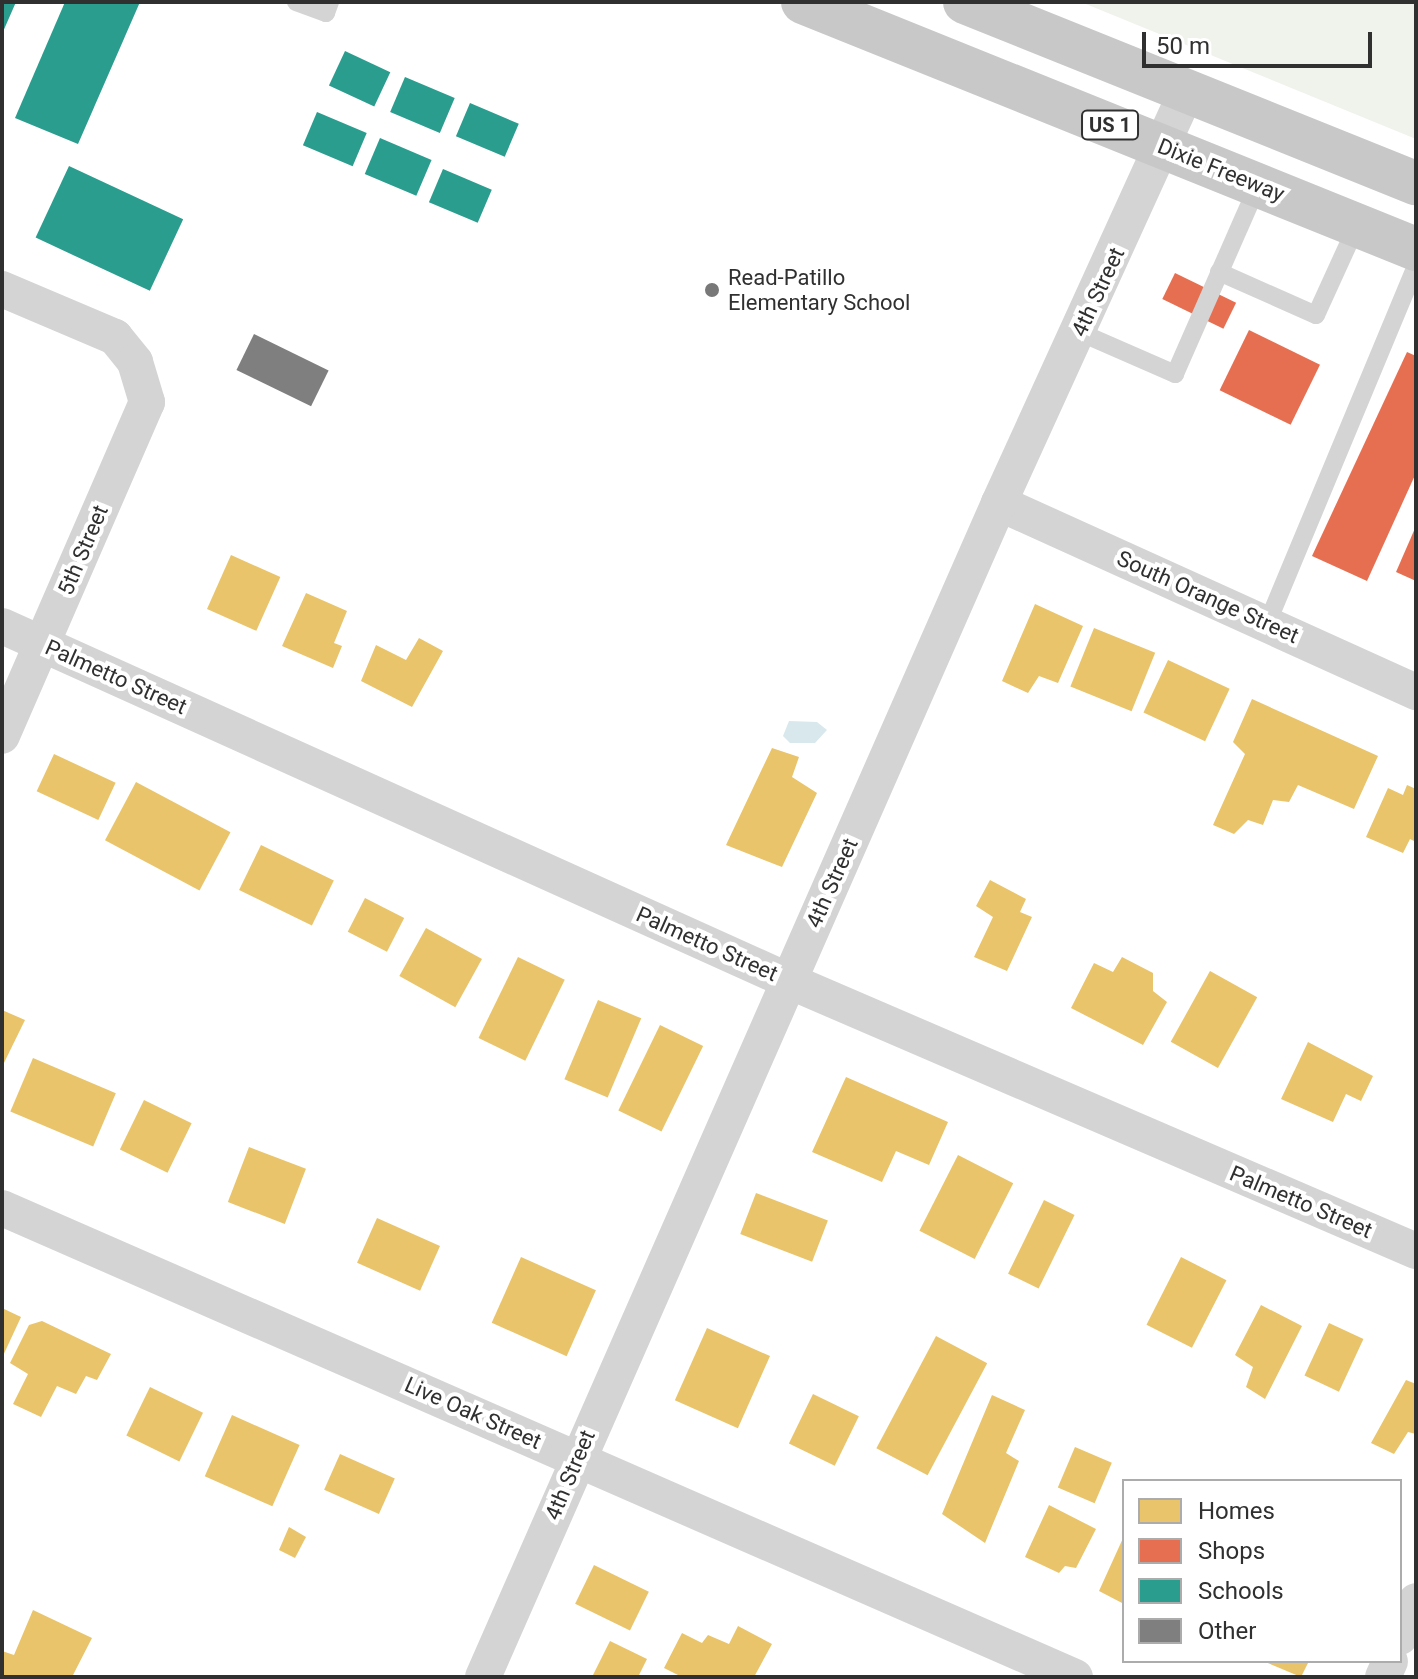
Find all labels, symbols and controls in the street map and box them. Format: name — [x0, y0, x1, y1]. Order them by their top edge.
scale bar — [1146, 16, 1376, 66]
text: 50 m — [1156, 32, 1210, 60]
road number: US 1 — [1080, 109, 1140, 141]
street label: Dixie Freeway — [1154, 133, 1288, 207]
street label: 4th Street — [1066, 243, 1130, 341]
place label: Read-Patillo Elementary School — [728, 264, 910, 316]
marker: Read-Patillo Elementary School — [703, 281, 721, 299]
street label: 5th Street — [52, 501, 114, 599]
street label: South Orange Street — [1113, 545, 1303, 649]
street label: Palmetto Street — [41, 634, 191, 720]
street label: 4th Street — [801, 834, 863, 932]
street label: Palmetto Street — [632, 901, 782, 987]
street label: Palmetto Street — [1226, 1160, 1376, 1244]
street label: Live Oak Street — [401, 1371, 545, 1455]
street label: 4th Street — [539, 1426, 601, 1524]
legend — [1122, 1479, 1402, 1663]
text: Homes — [1198, 1497, 1275, 1525]
text: Shops — [1198, 1537, 1265, 1565]
text: Schools — [1198, 1577, 1284, 1605]
text: Other — [1198, 1617, 1256, 1645]

